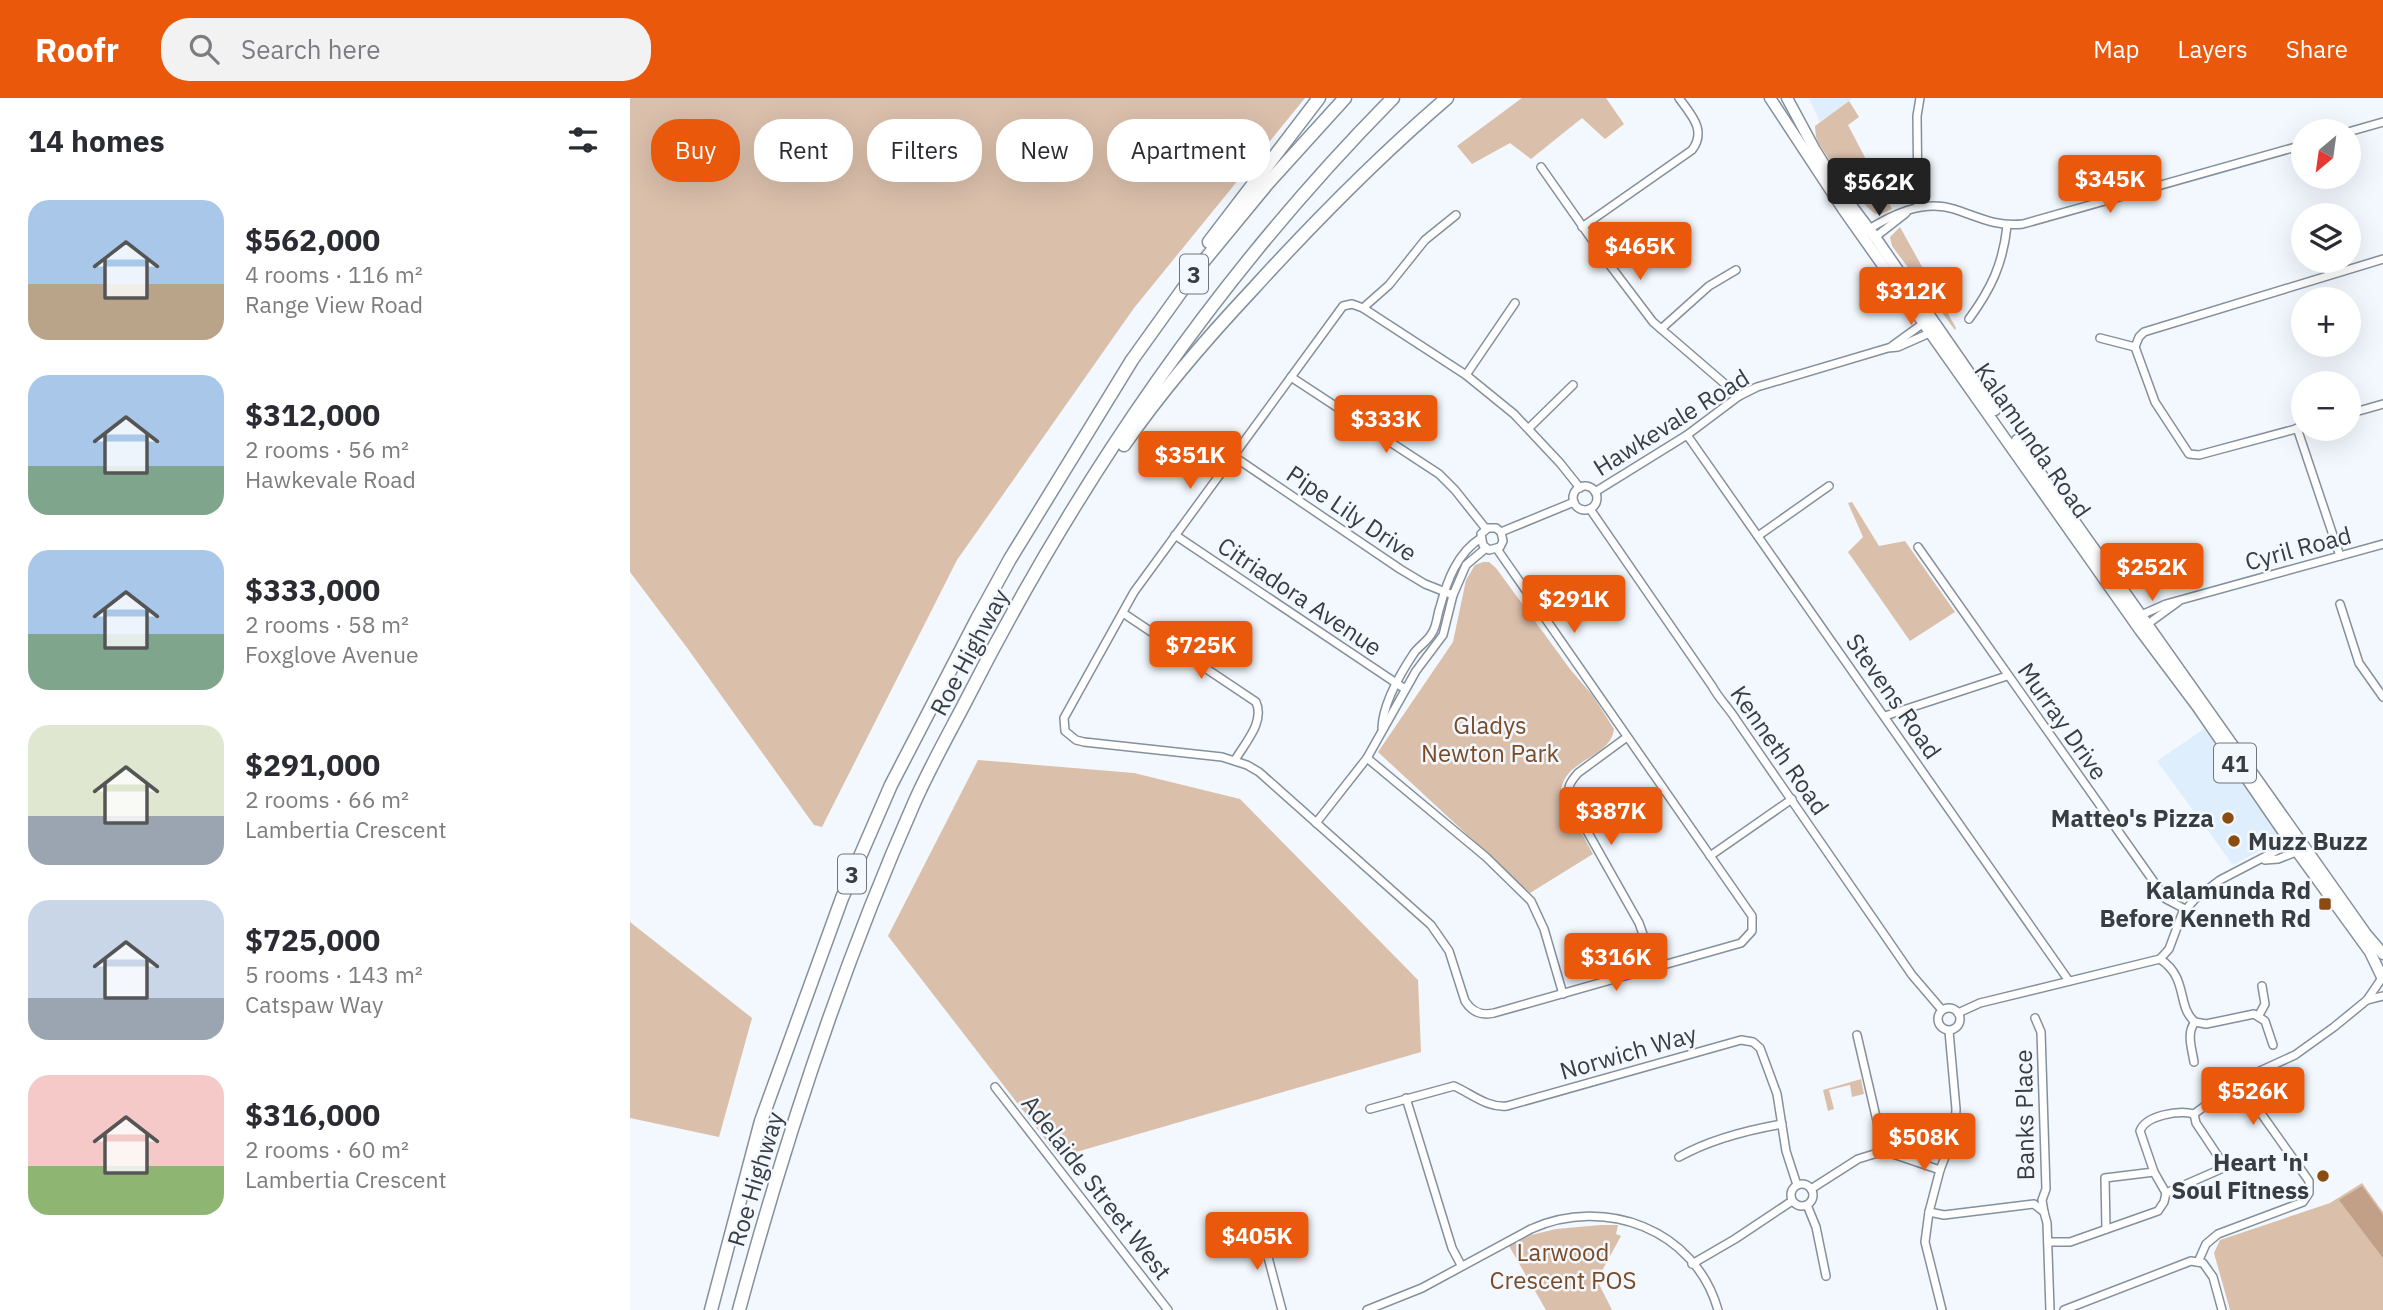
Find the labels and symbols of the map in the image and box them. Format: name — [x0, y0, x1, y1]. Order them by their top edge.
north arrow — [2291, 119, 2361, 189]
pin: $345K — [2061, 156, 2159, 215]
pin: $562K — [1830, 158, 1928, 218]
pin: $465K — [1591, 222, 1689, 282]
road number: 3 — [1180, 254, 1208, 294]
pin: $312K — [1862, 268, 1960, 327]
street label: Kalamunda Road — [1967, 356, 2099, 524]
street label: Hawkevale Road — [1587, 361, 1755, 483]
pin: $333K — [1337, 396, 1435, 455]
pin: $351K — [1141, 432, 1239, 491]
street label: Pipe Lily Drive — [1280, 458, 1424, 568]
street label: Cyril Road — [2241, 518, 2355, 578]
street label: Citriadora Avenue — [1212, 529, 1388, 663]
pin: $252K — [2103, 544, 2201, 603]
pin: $291K — [1525, 575, 1623, 635]
street label: Roe Highway — [922, 583, 1016, 721]
pin: $725K — [1152, 622, 1250, 681]
street label: Stevens Road — [1839, 627, 1949, 765]
street label: Murray Drive — [2011, 656, 2115, 786]
street label: Kenneth Road — [1724, 679, 1836, 821]
park label: Gladys Newton Park — [1421, 709, 1559, 769]
road number: 41 — [2214, 744, 2256, 782]
pin: $387K — [1562, 788, 1660, 847]
place label: Matteo's Pizza — [2051, 802, 2214, 834]
marker: Matteo's Pizza — [2220, 810, 2236, 826]
place label: Muzz Buzz — [2248, 825, 2368, 857]
marker: Muzz Buzz — [2226, 833, 2242, 849]
road number: 3 — [838, 854, 866, 894]
place label: Kalamunda Rd Before Kenneth Rd — [2099, 874, 2311, 934]
marker: Kalamunda Rd Before Kenneth Rd — [2317, 896, 2333, 912]
pin: $316K — [1567, 934, 1665, 993]
street label: Norwich Way — [1556, 1017, 1700, 1087]
street label: Banks Place — [2007, 1049, 2041, 1181]
pin: $526K — [2204, 1068, 2302, 1127]
street label: Adelaide Street West — [1015, 1088, 1179, 1286]
street label: Roe Highway — [719, 1108, 791, 1250]
pin: $508K — [1875, 1114, 1973, 1173]
place label: Heart 'n' Soul Fitness — [2171, 1146, 2309, 1206]
marker: Heart 'n' Soul Fitness — [2315, 1168, 2331, 1184]
pin: $405K — [1208, 1212, 1306, 1272]
park label: Larwood Crescent POS — [1490, 1236, 1636, 1296]

